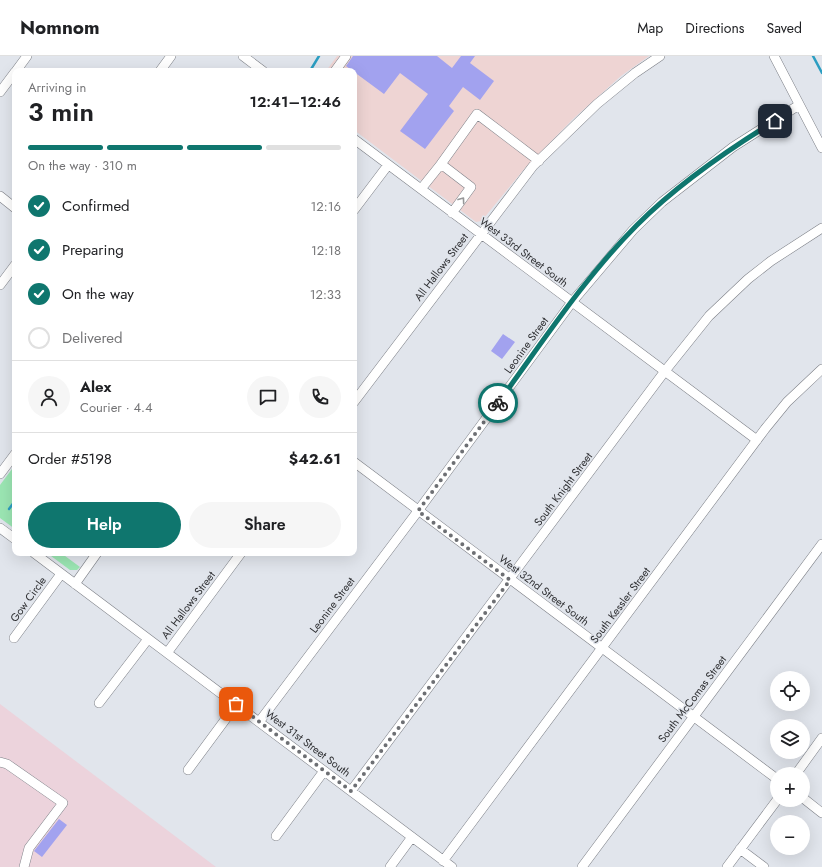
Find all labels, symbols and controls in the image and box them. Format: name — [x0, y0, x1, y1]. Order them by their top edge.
text: Nomnom — [20, 14, 100, 41]
text: Map — [637, 18, 663, 38]
text: Directions — [685, 18, 745, 38]
text: Saved — [767, 18, 802, 38]
text: Arriving in — [28, 78, 86, 97]
text: 12:41–12:46 — [250, 91, 341, 113]
text: 3 min — [28, 93, 94, 131]
pin — [758, 104, 792, 138]
icon: home — [764, 110, 786, 132]
text: On the way · 310 m — [28, 156, 137, 175]
icon: check — [28, 195, 50, 217]
text: Confirmed — [62, 195, 130, 217]
text: 12:16 — [311, 197, 341, 216]
one-way arrow — [457, 197, 464, 204]
street label: West 33rd Street South — [476, 213, 572, 291]
street label: All Hallows Street — [410, 230, 472, 304]
icon: check — [28, 239, 50, 261]
text: Preparing — [62, 239, 124, 261]
text: 12:18 — [311, 241, 341, 260]
icon: check — [28, 283, 50, 305]
text: On the way — [62, 283, 134, 305]
text: 12:33 — [310, 285, 341, 304]
street label: Leonine Street — [500, 313, 552, 377]
text: Delivered — [62, 327, 123, 349]
button: person — [28, 376, 70, 418]
text: Alex — [80, 376, 111, 398]
button: chat — [247, 376, 289, 418]
button: phone — [299, 376, 341, 418]
courier — [478, 383, 518, 423]
icon: bike — [487, 392, 509, 414]
text: Courier · 4.4 — [80, 398, 153, 417]
text: Order #5198 — [28, 448, 112, 470]
text: $42.61 — [289, 448, 341, 470]
street label: South Knight Street — [530, 449, 596, 529]
button: Help — [28, 502, 181, 548]
button: Share — [189, 502, 341, 548]
street label: West 32nd Street South — [495, 551, 593, 629]
street label: South Kessler Street — [586, 563, 654, 646]
street label: All Hallows Street — [157, 568, 219, 642]
street label: Gow Circle — [6, 573, 50, 625]
street label: Leonine Street — [306, 573, 359, 636]
street label: South McComas Street — [654, 652, 730, 746]
map controls — [770, 671, 810, 855]
button: locate — [770, 671, 810, 711]
pin — [219, 687, 253, 721]
icon: bag — [225, 693, 247, 715]
street label: West 31st Street South — [262, 706, 354, 780]
button: layers — [770, 719, 810, 759]
button: + — [770, 767, 810, 807]
button: − — [770, 815, 810, 855]

